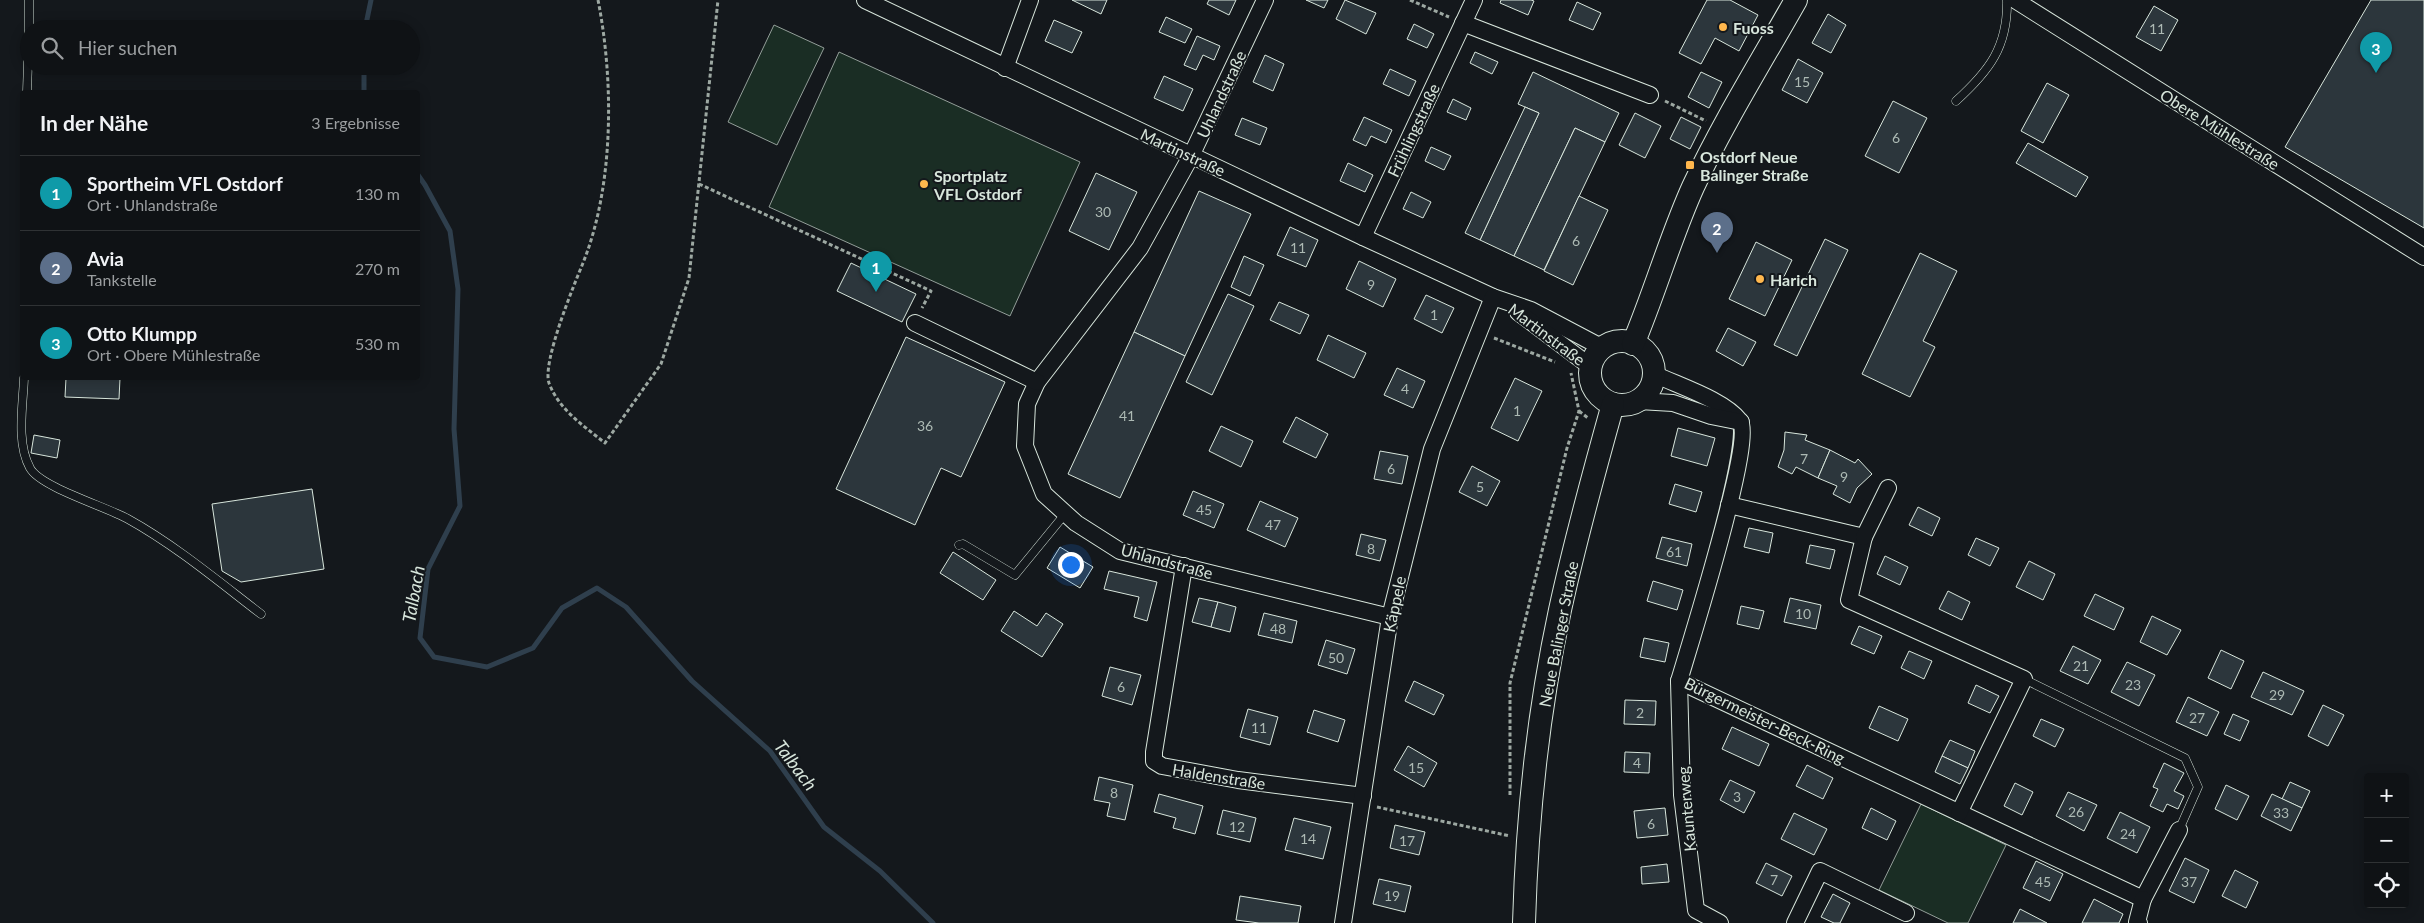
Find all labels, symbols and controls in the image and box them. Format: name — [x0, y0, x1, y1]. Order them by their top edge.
place label: Fuoss — [1733, 18, 1774, 37]
search box — [20, 20, 420, 75]
house number: 11 — [2149, 20, 2165, 37]
marker: Fuoss — [1717, 21, 1729, 33]
pin: 3 — [2360, 32, 2392, 73]
icon: search — [38, 34, 66, 62]
text: Hier suchen — [78, 36, 177, 59]
street label: Uhlandstraße — [1192, 47, 1250, 141]
house number: 15 — [1794, 73, 1810, 90]
street label: Frühlingstraße — [1383, 80, 1443, 180]
street label: Obere Mühlestraße — [2157, 85, 2283, 173]
text: In der Nähe — [40, 110, 148, 135]
text: 3 Ergebnisse — [311, 113, 400, 132]
street label: Martinstraße — [1138, 124, 1228, 180]
house number: 6 — [1892, 129, 1900, 146]
place label: Ostdorf Neue Balinger Straße — [1700, 147, 1809, 184]
marker: Ostdorf Neue Balinger Straße — [1684, 159, 1696, 171]
place label: Sportplatz VFL Ostdorf — [933, 166, 1022, 203]
text: Sportheim VFL Ostdorf — [87, 172, 283, 195]
marker: Sportplatz VFL Ostdorf — [918, 178, 930, 190]
text: 1 — [51, 184, 61, 203]
text: 130 m — [355, 184, 400, 203]
text: Ort · Uhlandstraße — [87, 195, 218, 214]
house number: 30 — [1095, 203, 1111, 220]
pin: 2 — [1701, 212, 1733, 253]
house number: 6 — [1572, 232, 1580, 249]
house number: 11 — [1290, 239, 1306, 256]
text: Avia — [87, 247, 124, 270]
pin: 1 — [860, 251, 892, 292]
text: 2 — [51, 259, 61, 278]
text: 270 m — [355, 259, 400, 278]
text: Tankstelle — [87, 270, 157, 289]
place label: Harich — [1770, 270, 1817, 289]
marker: Harich — [1754, 273, 1766, 285]
house number: 9 — [1367, 276, 1375, 293]
street label: Martinstraße — [1505, 299, 1589, 369]
house number: 1 — [1430, 306, 1438, 323]
text: Otto Klumpp — [87, 322, 197, 345]
text: 3 — [51, 334, 61, 353]
text: 530 m — [355, 334, 400, 353]
text: Ort · Obere Mühlestraße — [87, 345, 261, 364]
house number: 4 — [1401, 380, 1409, 397]
house number: 1 — [1513, 402, 1521, 419]
house number: 41 — [1119, 407, 1135, 424]
house number: 36 — [917, 417, 933, 434]
house number: 7 — [1800, 450, 1808, 467]
house number: 6 — [1387, 460, 1395, 477]
house number: 9 — [1840, 468, 1848, 485]
house number: 5 — [1476, 478, 1484, 495]
house number: 45 — [1196, 501, 1212, 518]
house number: 47 — [1265, 516, 1281, 533]
street label: Uhlandstraße — [1119, 540, 1215, 582]
house number: 8 — [1367, 540, 1375, 557]
house number: 61 — [1666, 543, 1682, 560]
your location — [1058, 552, 1084, 578]
street label: Neue Balinger Straße — [1535, 559, 1581, 709]
water label: Talbach — [397, 564, 429, 624]
street label: Käppele — [1379, 574, 1409, 634]
house number: 10 — [1795, 605, 1811, 622]
house number: 48 — [1270, 620, 1286, 637]
house number: 50 — [1328, 649, 1344, 666]
house number: 21 — [2073, 657, 2089, 674]
street label: Bürgermeister-Beck-Ring — [1682, 673, 1848, 767]
house number: 23 — [2125, 676, 2141, 693]
house number: 6 — [1117, 678, 1125, 695]
house number: 29 — [2269, 686, 2285, 703]
house number: 2 — [1636, 704, 1644, 721]
house number: 27 — [2189, 709, 2205, 726]
house number: 11 — [1251, 719, 1267, 736]
water label: Talbach — [770, 735, 822, 795]
house number: 4 — [1633, 754, 1641, 771]
street label: Haldenstraße — [1171, 759, 1267, 793]
house number: 15 — [1408, 759, 1424, 776]
street label: Kaunterweg — [1673, 766, 1699, 852]
map controls — [2364, 773, 2409, 908]
button: + — [2364, 773, 2409, 818]
house number: 8 — [1110, 784, 1118, 801]
house number: 3 — [1733, 788, 1741, 805]
house number: 26 — [2068, 803, 2084, 820]
house number: 33 — [2273, 804, 2289, 821]
house number: 6 — [1647, 815, 1655, 832]
house number: 12 — [1229, 818, 1245, 835]
button: − — [2364, 818, 2409, 863]
house number: 24 — [2120, 825, 2136, 842]
house number: 14 — [1300, 830, 1316, 847]
house number: 17 — [1399, 832, 1415, 849]
button: locate — [2364, 863, 2409, 908]
house number: 7 — [1770, 871, 1778, 888]
house number: 45 — [2035, 873, 2051, 890]
house number: 37 — [2181, 873, 2197, 890]
house number: 19 — [1384, 887, 1400, 904]

